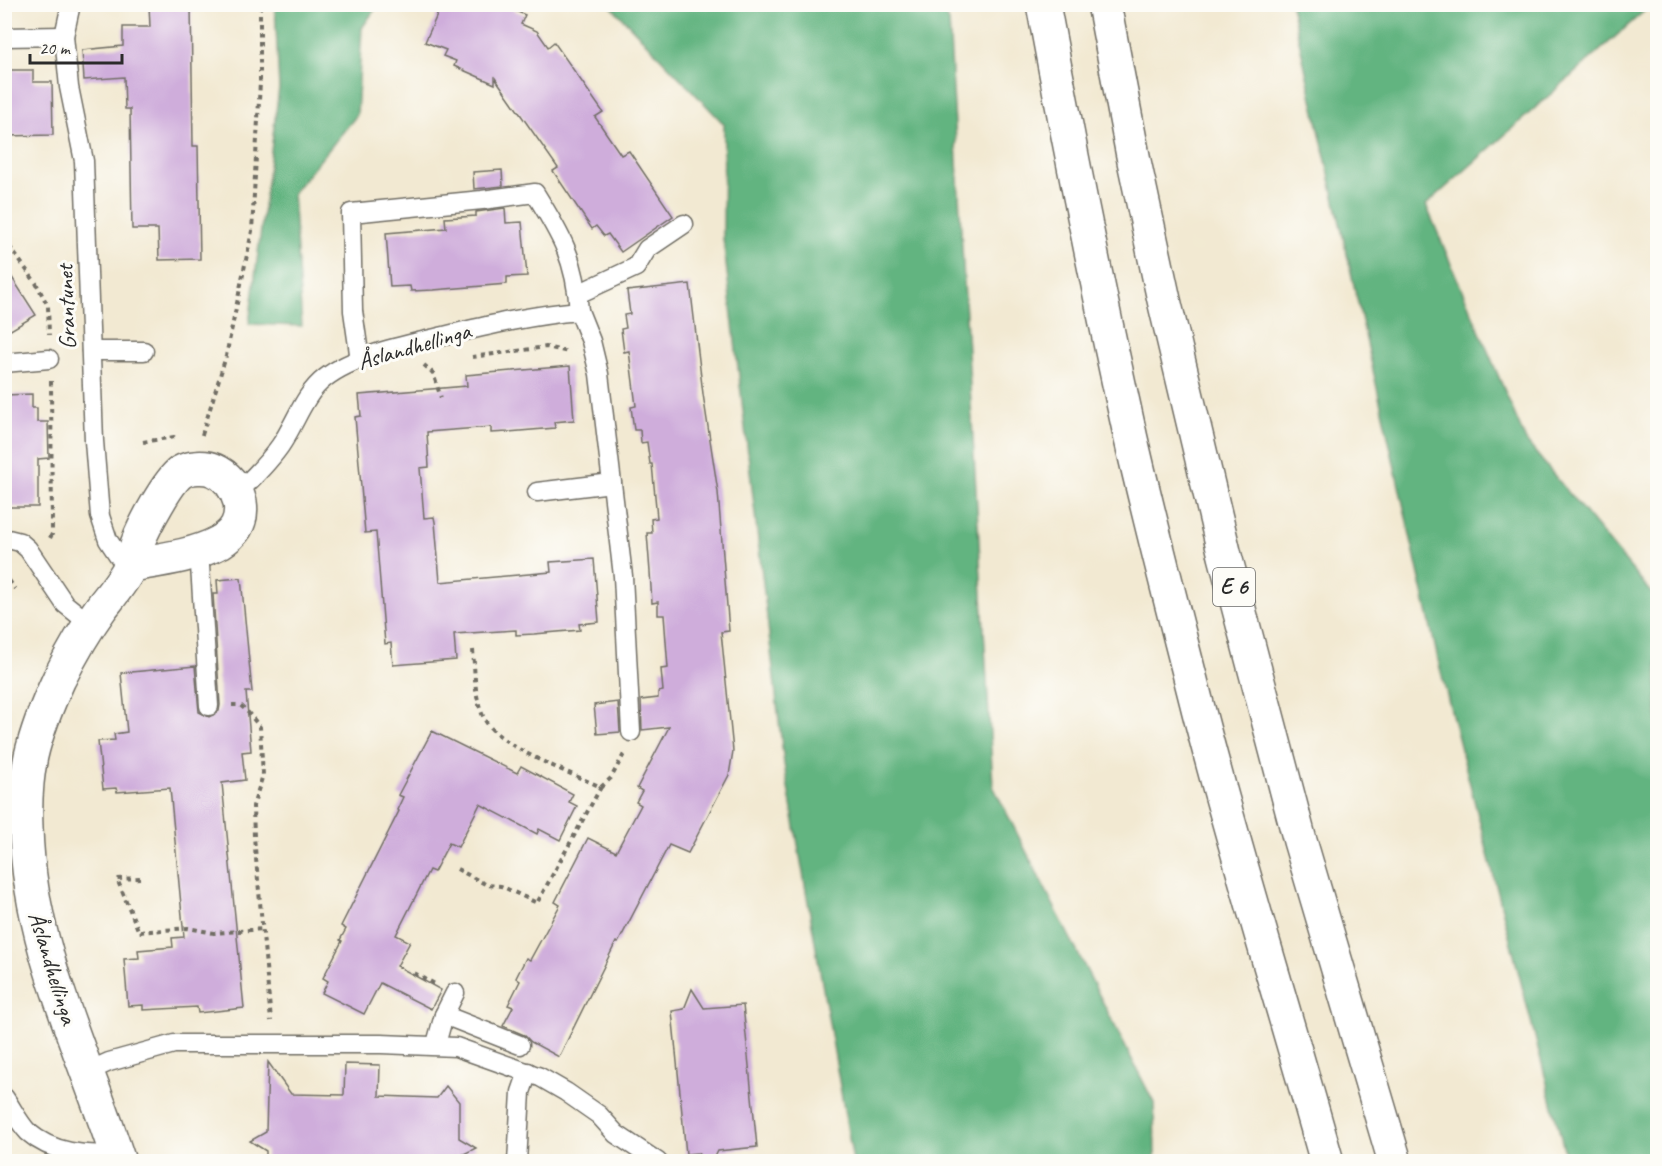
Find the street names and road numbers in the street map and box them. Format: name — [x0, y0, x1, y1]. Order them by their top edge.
street label: Grantunet — [49, 262, 82, 350]
street label: Åslandhellinga — [354, 315, 475, 376]
road number: E 6 — [1213, 568, 1255, 606]
street label: Åslandhellinga — [22, 908, 85, 1029]

